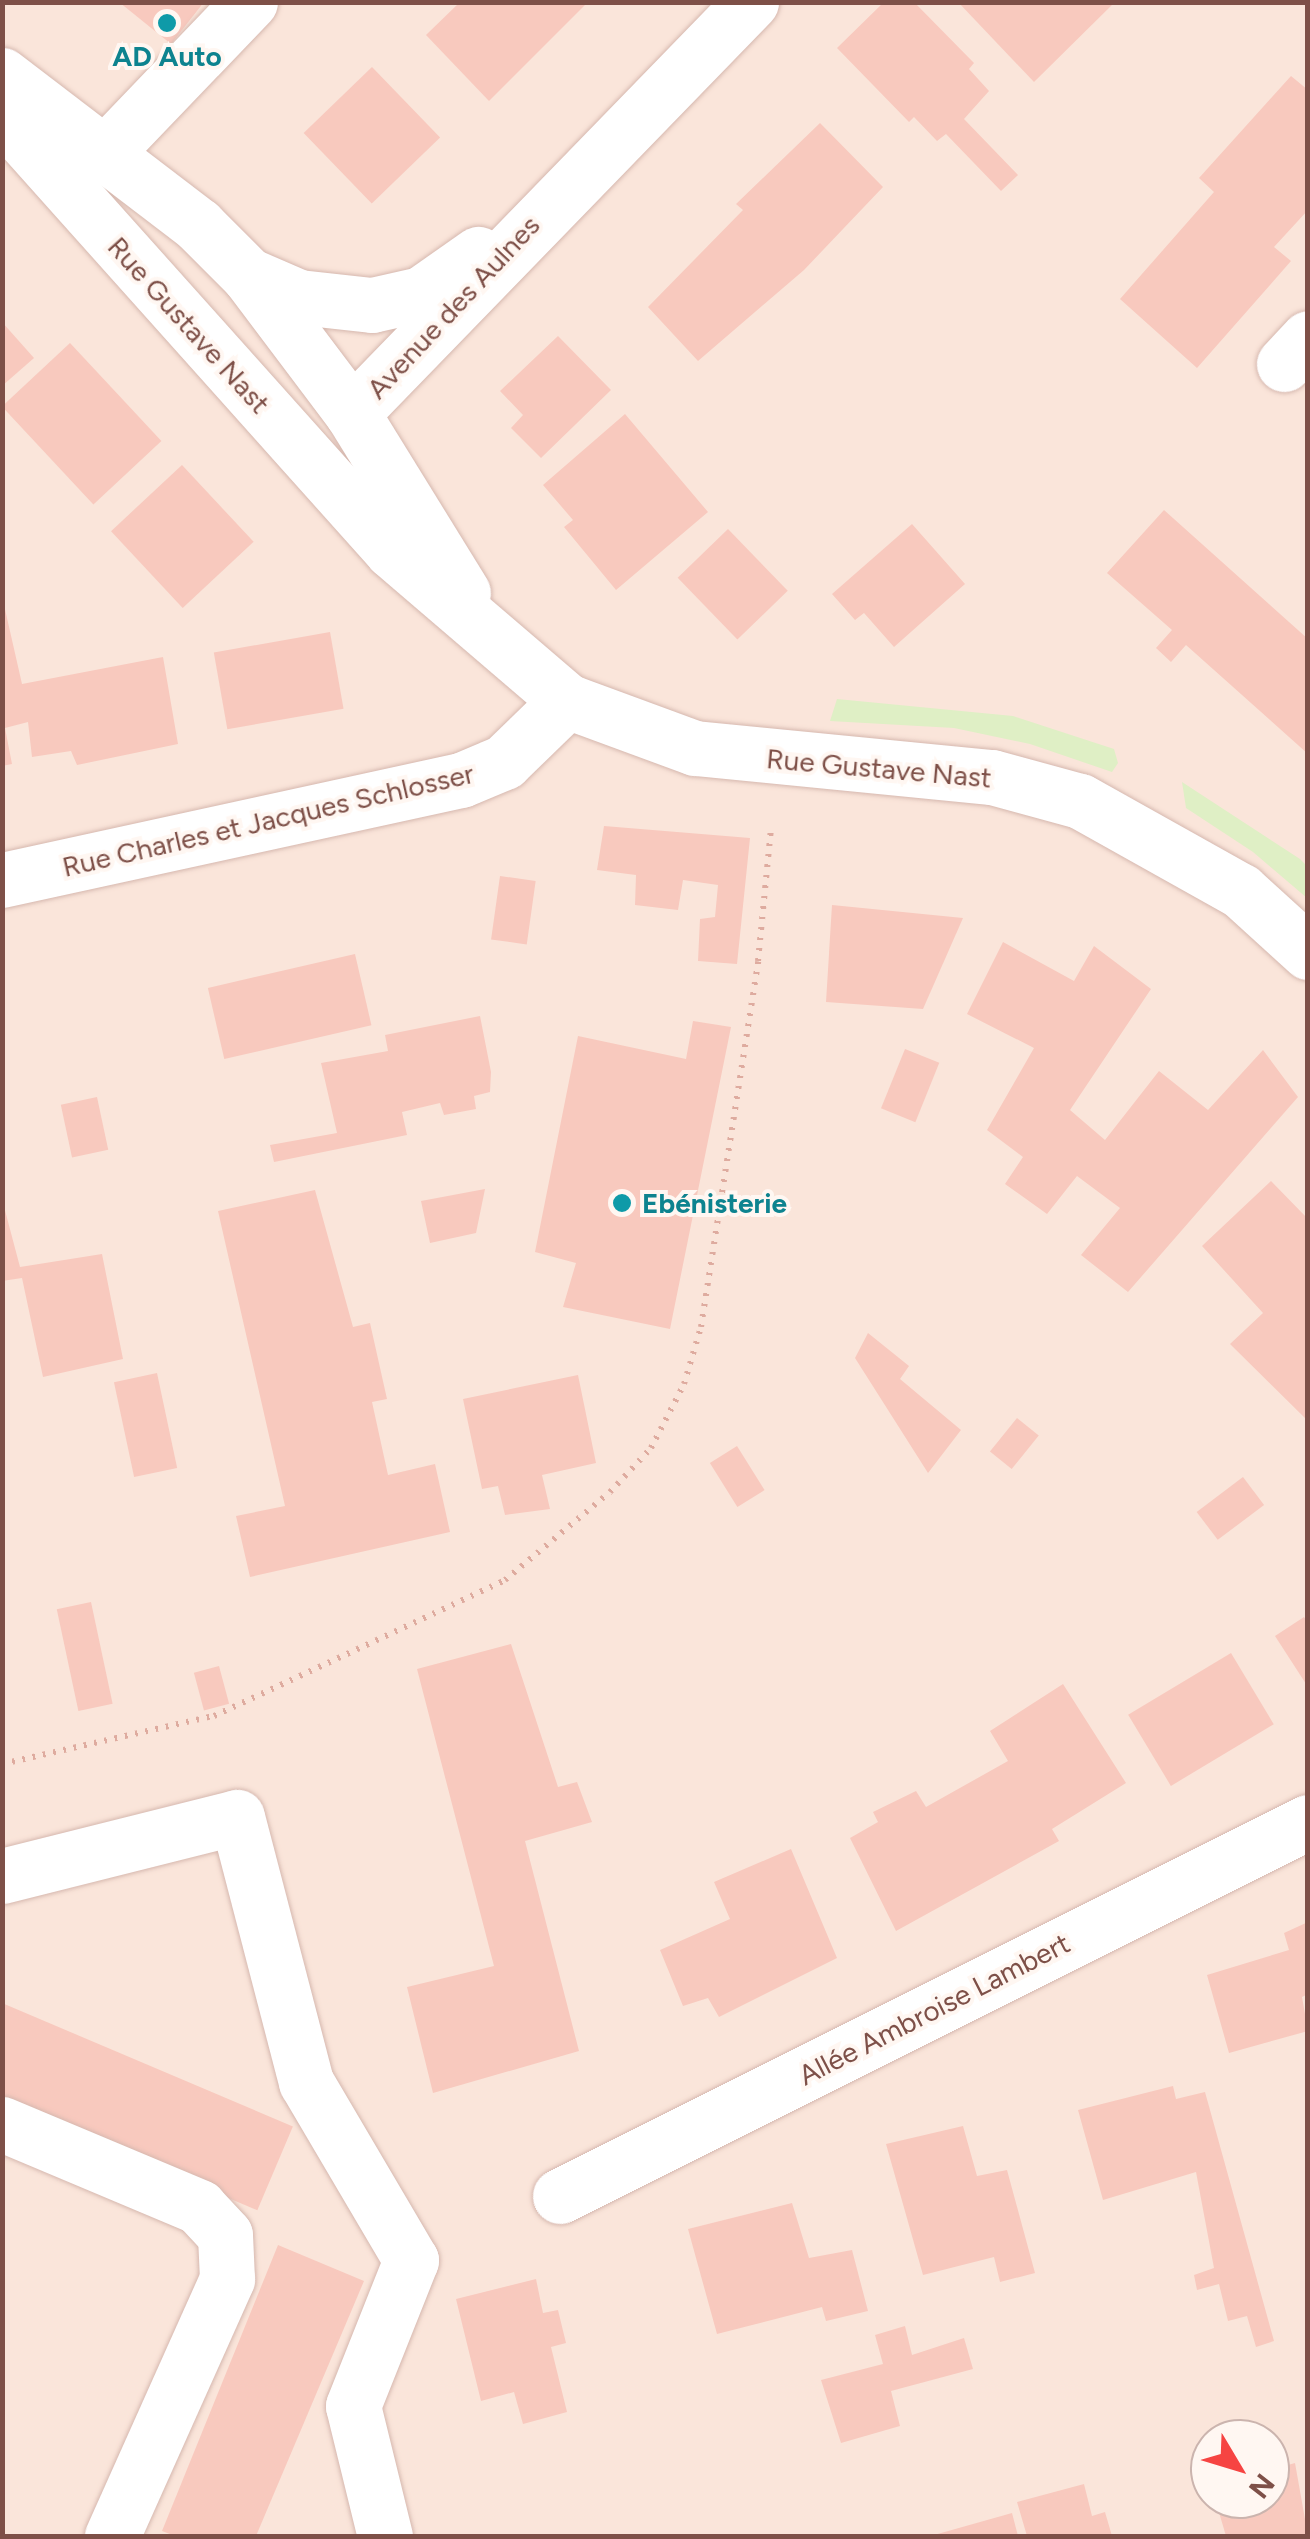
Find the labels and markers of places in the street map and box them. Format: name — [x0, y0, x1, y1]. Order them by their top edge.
marker: AD Auto — [156, 12, 178, 34]
place label: AD Auto — [112, 39, 222, 73]
place label: Ebénisterie — [642, 1186, 787, 1220]
marker: Ebénisterie — [611, 1192, 633, 1214]

